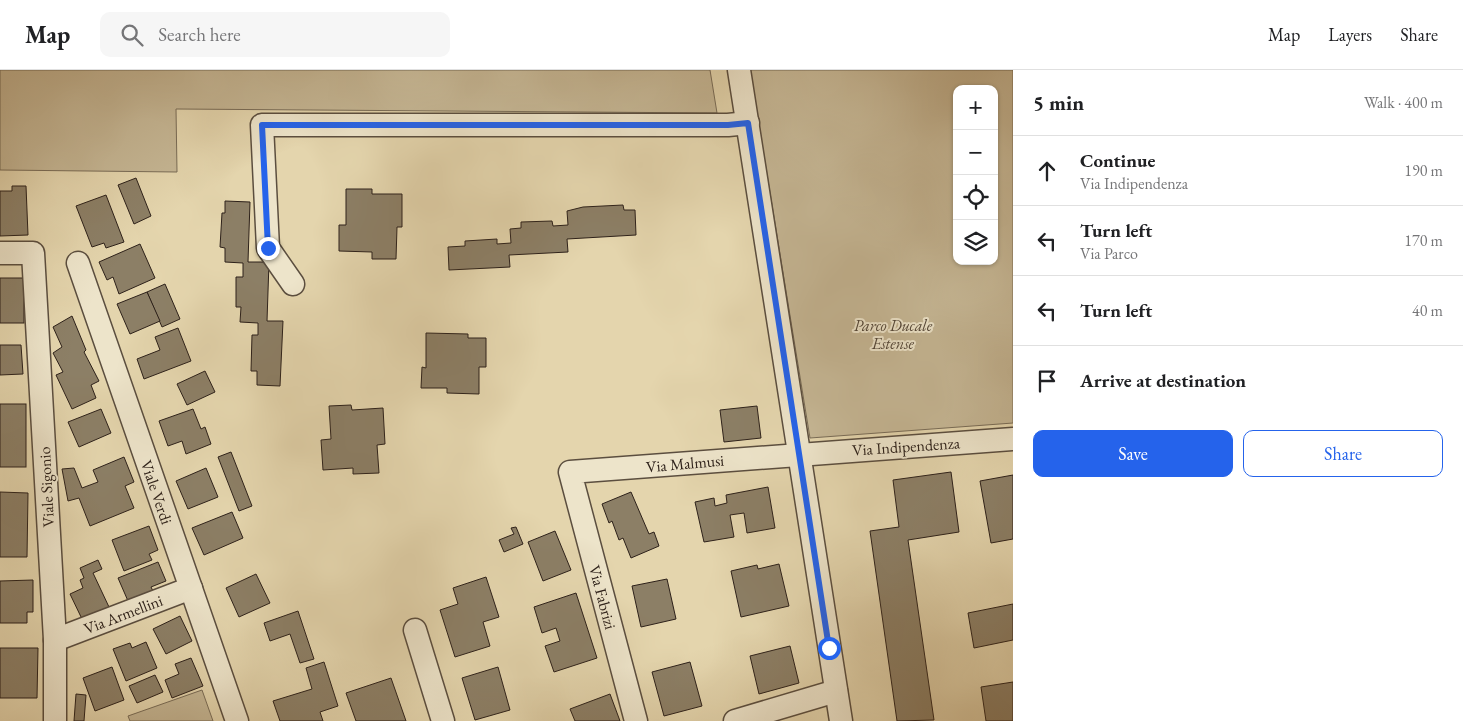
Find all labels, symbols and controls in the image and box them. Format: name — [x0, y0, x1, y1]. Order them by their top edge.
search box — [100, 12, 450, 57]
text: Map — [25, 19, 70, 50]
icon: search — [118, 21, 146, 49]
text: Search here — [158, 22, 241, 47]
text: Map — [1268, 23, 1300, 46]
text: Layers — [1328, 23, 1372, 46]
text: Share — [1400, 23, 1438, 46]
map controls — [953, 85, 998, 265]
button: + — [953, 85, 998, 130]
text: 5 min — [1033, 89, 1084, 116]
text: Walk · 400 m — [1364, 92, 1443, 113]
button: − — [953, 130, 998, 175]
text: Continue — [1080, 148, 1155, 173]
icon: ahead — [1033, 157, 1061, 185]
text: 190 m — [1404, 160, 1443, 181]
text: Via Indipendenza — [1080, 173, 1188, 194]
button: locate — [953, 175, 998, 220]
text: Turn left — [1080, 218, 1152, 243]
button: layers — [953, 220, 998, 265]
icon: left — [1033, 227, 1061, 255]
text: 170 m — [1404, 230, 1443, 251]
route end — [257, 237, 280, 260]
text: Via Parco — [1080, 243, 1138, 264]
icon: left — [1033, 297, 1061, 325]
text: Turn left — [1080, 298, 1152, 323]
text: 40 m — [1412, 300, 1443, 321]
park label: Parco Ducale Estense — [854, 315, 933, 354]
icon: arrive — [1033, 367, 1061, 395]
text: Arrive at destination — [1080, 368, 1246, 393]
button: Save — [1033, 430, 1233, 477]
button: Share — [1243, 430, 1443, 477]
street label: Via Indipendenza — [851, 432, 961, 461]
street label: Viale Sigonio — [34, 446, 59, 528]
street label: Via Malmusi — [645, 450, 725, 477]
street label: Viale Verdi — [136, 457, 177, 527]
street label: Via Fabrizi — [584, 563, 621, 632]
street label: Via Armellini — [81, 590, 166, 639]
route start — [818, 637, 841, 660]

